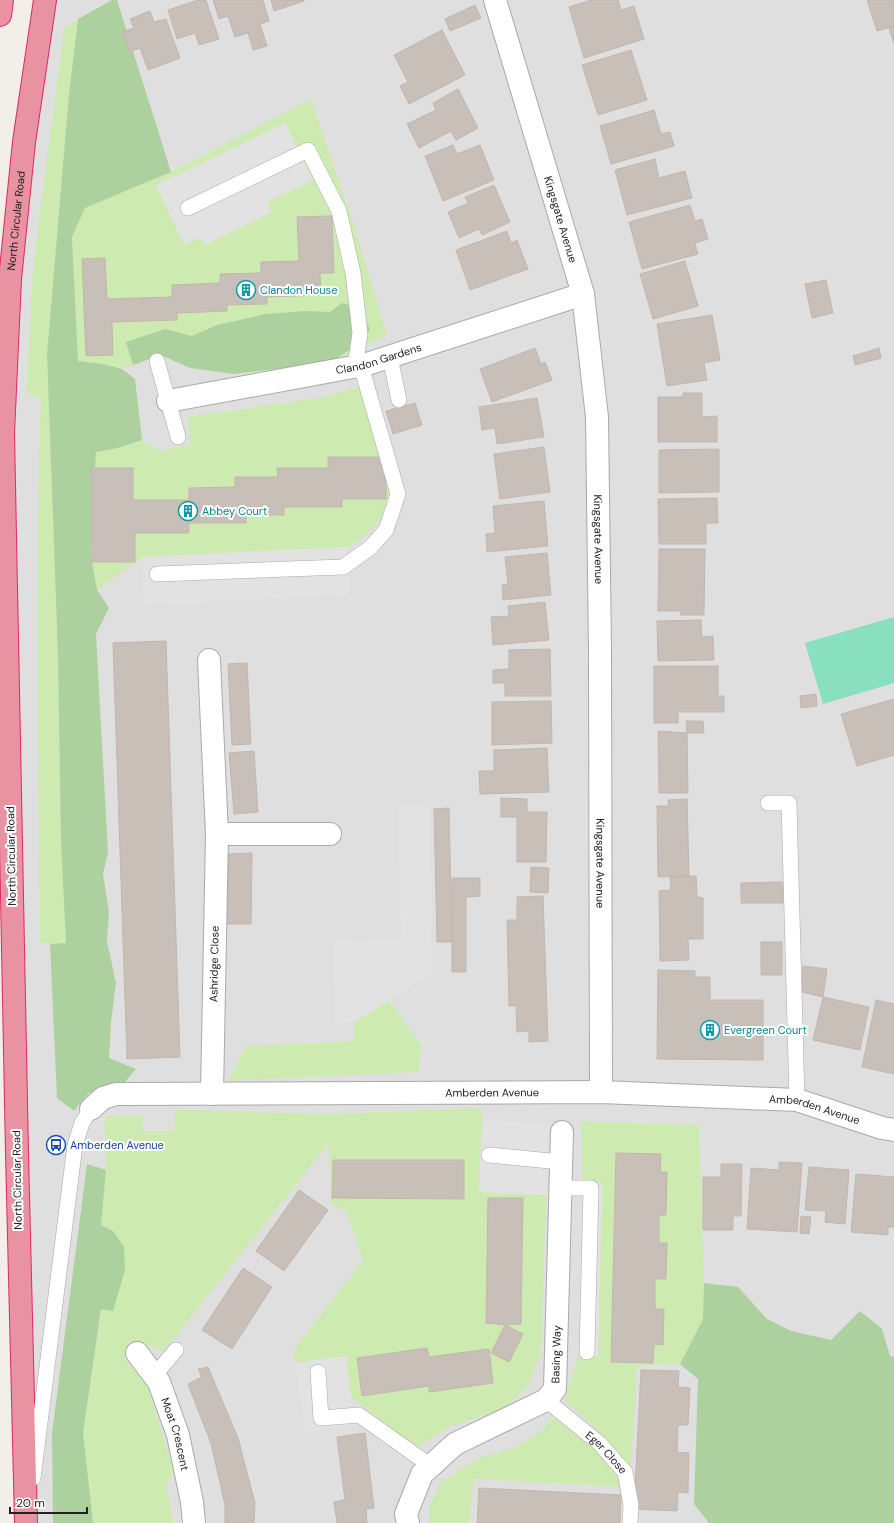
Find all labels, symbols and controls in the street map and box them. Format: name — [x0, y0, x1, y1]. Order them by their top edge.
street label: North Circular Road — [4, 170, 28, 271]
street label: Kingsgate Avenue — [541, 174, 580, 264]
building icon: Clandon House — [235, 279, 257, 301]
place label: Clandon House — [260, 283, 337, 297]
street label: Clandon Gardens — [335, 340, 423, 377]
street label: Kingsgate Avenue — [591, 494, 606, 584]
building icon: Abbey Court — [177, 500, 199, 522]
place label: Abbey Court — [202, 504, 267, 518]
street label: North Circular Road — [3, 806, 19, 906]
street label: Kingsgate Avenue — [593, 818, 608, 908]
street label: Ashridge Close — [206, 926, 222, 1002]
building icon: Evergreen Court — [699, 1019, 721, 1041]
place label: Evergreen Court — [724, 1023, 807, 1037]
street label: Amberden Avenue — [445, 1085, 539, 1100]
street label: Amberden Avenue — [769, 1092, 862, 1127]
street label: North Circular Road — [9, 1130, 25, 1230]
bus stop icon: Amberden Avenue — [45, 1134, 67, 1156]
place label: Amberden Avenue — [70, 1138, 164, 1152]
street label: Basing Way — [548, 1325, 564, 1384]
street label: Moat Crescent — [158, 1395, 192, 1472]
street label: Eger Close — [583, 1428, 630, 1477]
scale bar — [10, 1489, 87, 1515]
text: 20 m — [16, 1495, 45, 1511]

